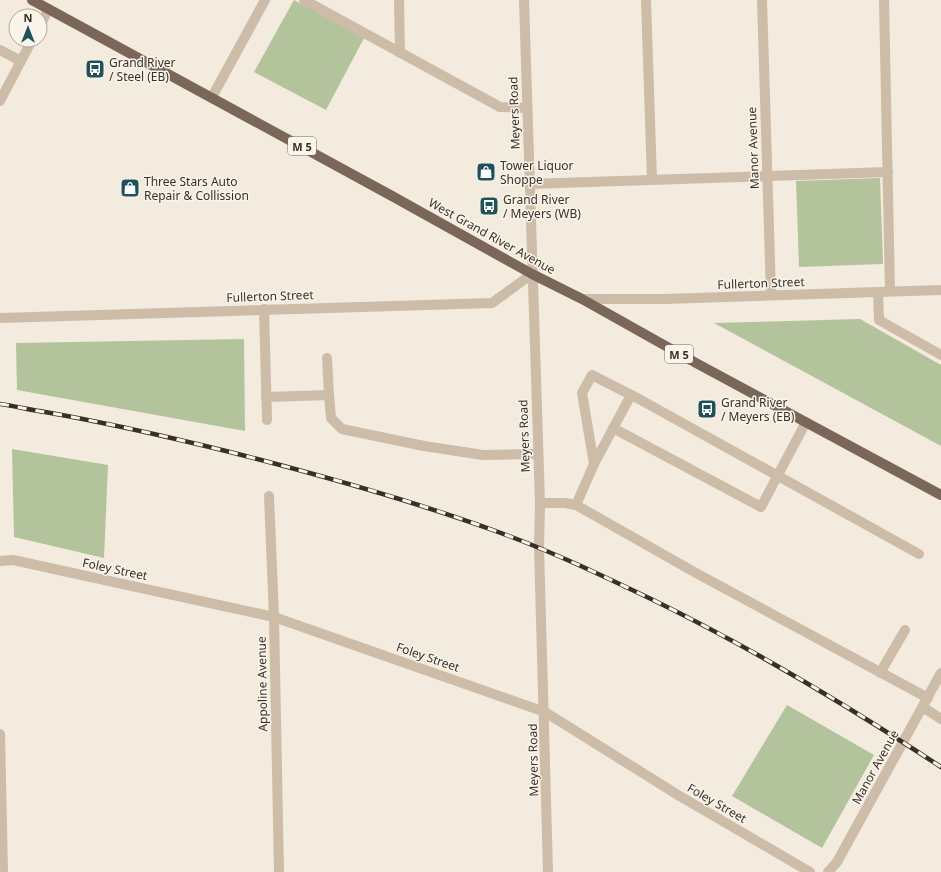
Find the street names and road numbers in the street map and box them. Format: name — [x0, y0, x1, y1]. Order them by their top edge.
street label: Meyers Road — [504, 76, 524, 150]
street label: Manor Avenue — [743, 106, 763, 190]
road number: M 5 — [288, 137, 316, 155]
street label: West Grand River Avenue — [426, 194, 559, 278]
street label: Fullerton Street — [717, 273, 806, 293]
street label: Fullerton Street — [226, 286, 315, 306]
road number: M 5 — [665, 345, 693, 363]
street label: Meyers Road — [514, 399, 534, 473]
street label: Foley Street — [81, 554, 150, 584]
street label: Appoline Avenue — [253, 636, 271, 732]
street label: Foley Street — [394, 638, 463, 676]
street label: Meyers Road — [524, 723, 542, 797]
street label: Manor Avenue — [848, 727, 903, 807]
street label: Foley Street — [684, 779, 750, 827]

